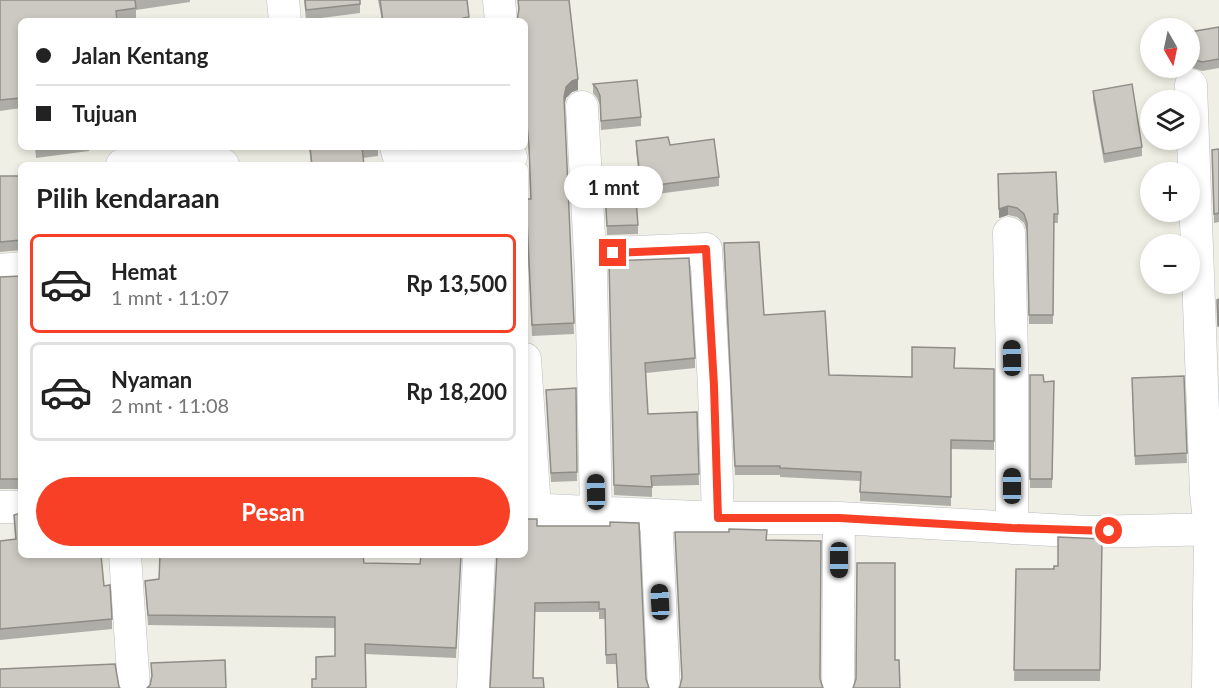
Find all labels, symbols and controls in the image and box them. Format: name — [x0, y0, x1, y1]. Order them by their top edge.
north arrow — [1140, 18, 1200, 78]
map controls — [1140, 18, 1200, 294]
text: Jalan Kentang — [72, 42, 208, 69]
button: layers — [1140, 90, 1200, 150]
text: Tujuan — [72, 100, 137, 127]
button: + — [1140, 162, 1200, 222]
callout: 1 mnt — [564, 166, 662, 208]
text: 1 mnt — [588, 175, 639, 199]
text: Pilih kendaraan — [36, 181, 220, 214]
button: − — [1140, 234, 1200, 294]
route end — [599, 239, 626, 266]
icon: car — [39, 257, 93, 311]
text: Hemat — [111, 258, 177, 285]
text: Rp 13,500 — [406, 270, 507, 297]
text: 1 mnt · 11:07 — [111, 285, 229, 309]
car — [1003, 340, 1021, 376]
icon: car — [39, 365, 93, 419]
text: Nyaman — [111, 366, 192, 393]
text: Rp 18,200 — [406, 378, 507, 405]
text: 2 mnt · 11:08 — [111, 393, 229, 417]
car — [1003, 468, 1021, 504]
car — [587, 474, 605, 510]
button: Pesan — [36, 477, 510, 546]
route start — [1095, 517, 1122, 544]
car — [830, 542, 848, 578]
car — [650, 584, 670, 620]

